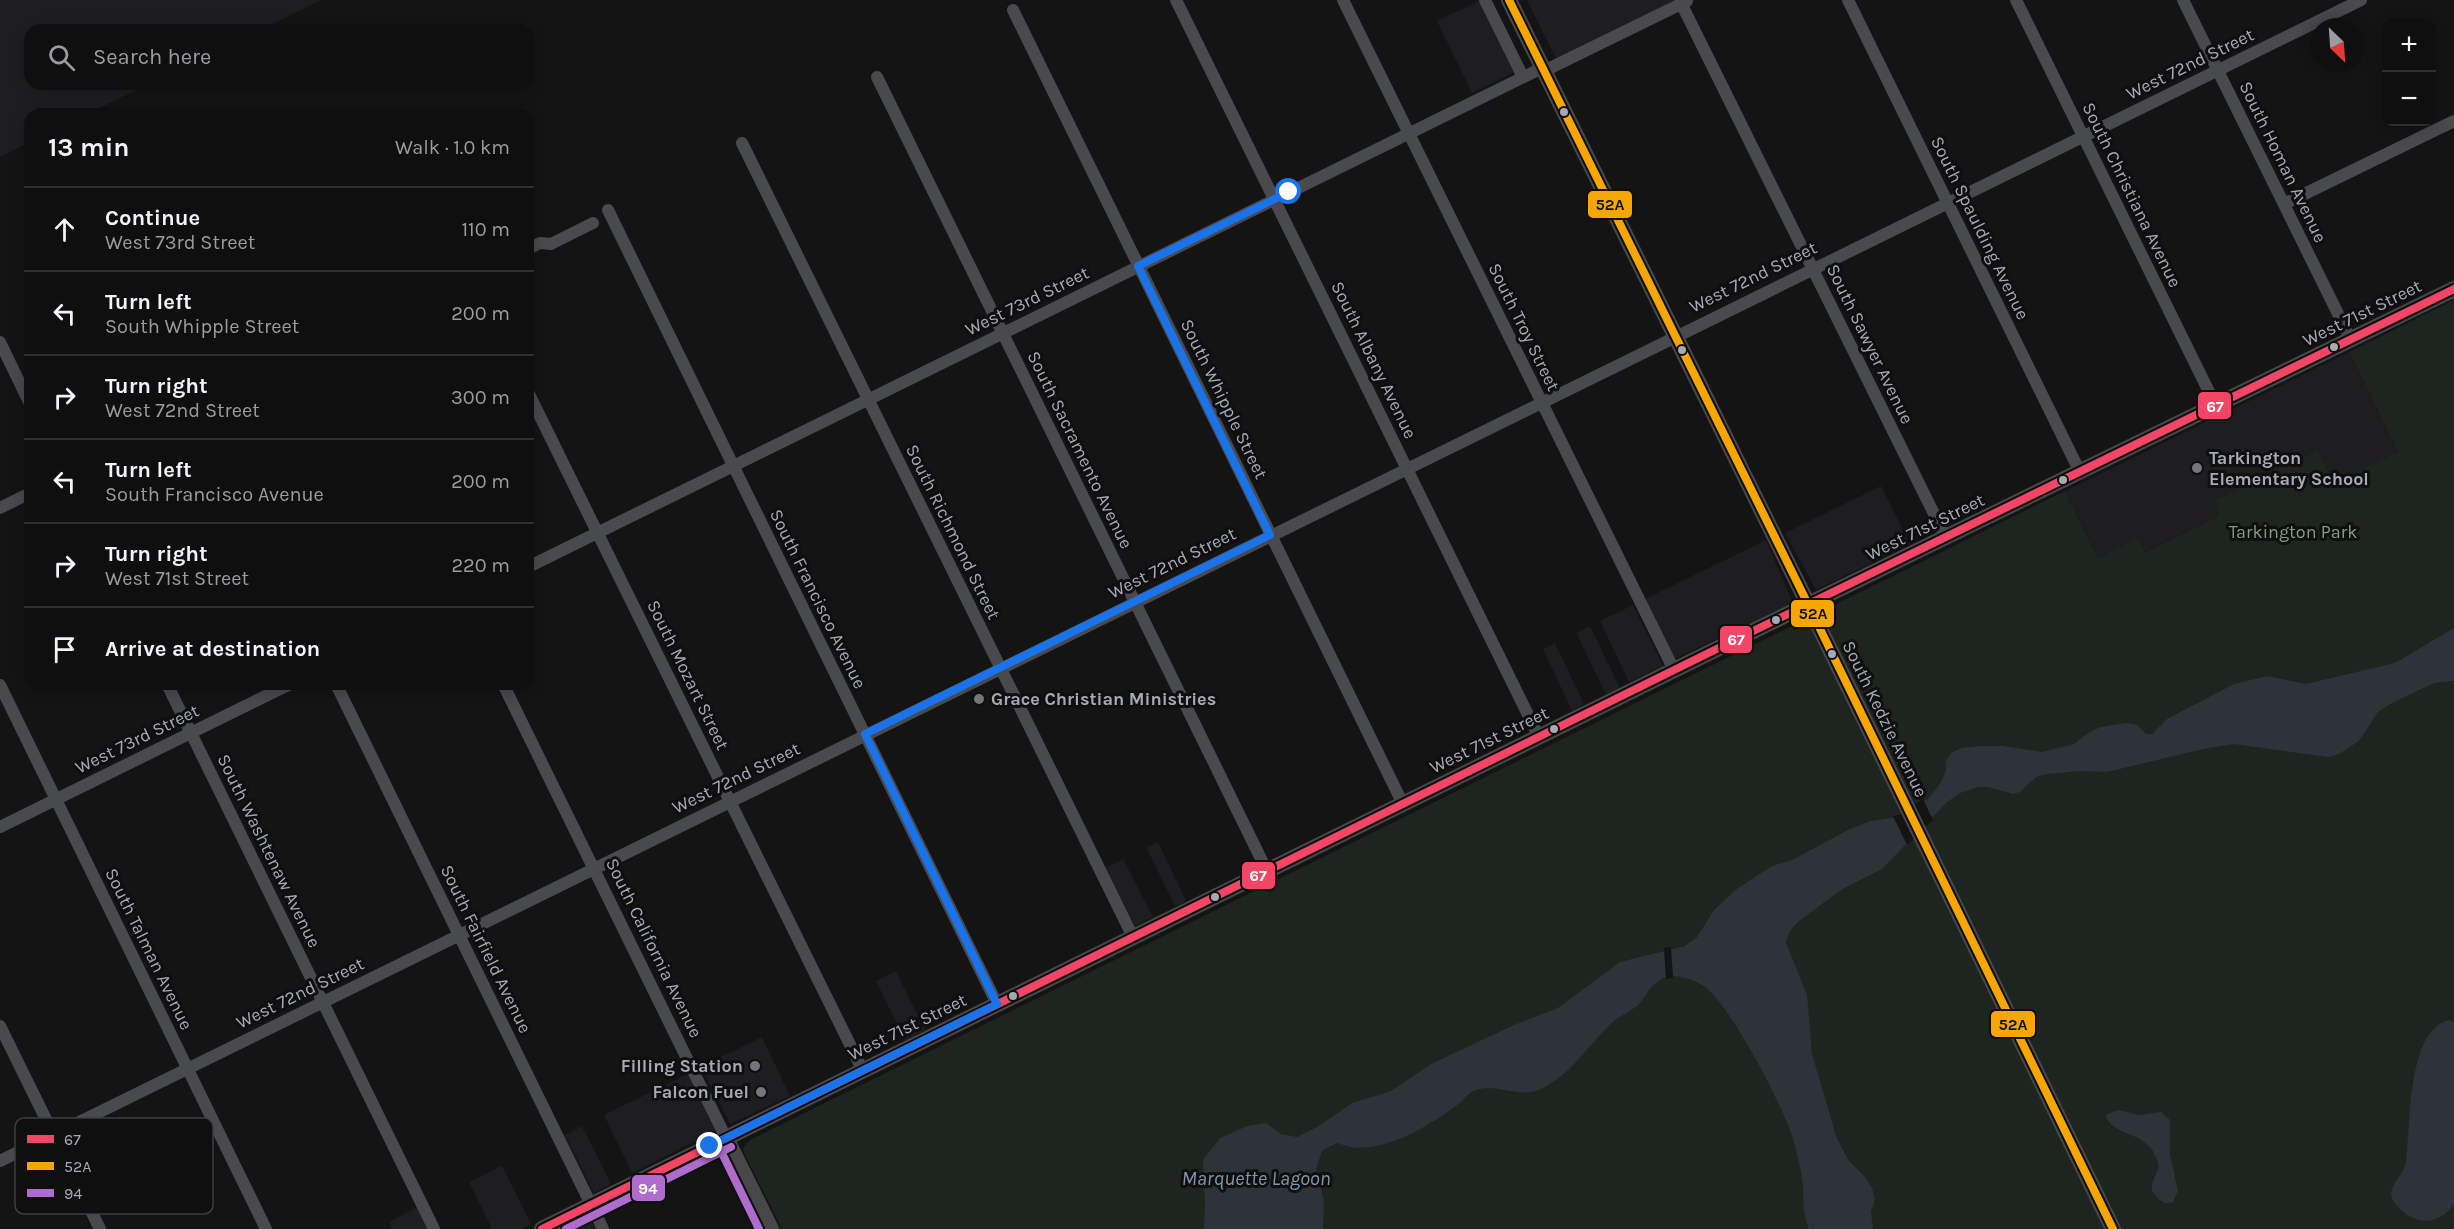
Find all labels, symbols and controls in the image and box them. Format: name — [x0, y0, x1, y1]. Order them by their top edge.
north arrow — [2310, 18, 2364, 72]
map controls — [2382, 18, 2436, 126]
button: + — [2382, 18, 2436, 72]
street label: West 72nd Street — [2123, 23, 2258, 104]
search box — [24, 24, 534, 90]
icon: search — [45, 41, 78, 74]
text: Search here — [93, 44, 211, 70]
button: − — [2382, 72, 2436, 126]
street label: South Homan Avenue — [2234, 78, 2332, 246]
street label: South Christiana Avenue — [2078, 99, 2186, 291]
unlabelled marker — [1558, 106, 1570, 118]
text: 13 min — [48, 132, 129, 163]
street label: South Spaulding Avenue — [1926, 133, 2034, 323]
text: Walk · 1.0 km — [395, 136, 510, 159]
route start — [1275, 178, 1301, 204]
line badge: 52A — [1587, 190, 1633, 219]
text: 52A — [1596, 195, 1625, 214]
text: Continue — [105, 205, 200, 231]
icon: ahead — [48, 213, 81, 246]
text: 110 m — [461, 218, 510, 241]
text: West 73rd Street — [105, 231, 255, 254]
street label: West 72nd Street — [1686, 236, 1821, 317]
street label: South Troy Street — [1484, 259, 1565, 395]
street label: West 73rd Street — [961, 261, 1093, 341]
street label: South Sawyer Avenue — [1822, 261, 1918, 427]
street label: West 71st Street — [2299, 275, 2425, 351]
street label: South Albany Avenue — [1326, 278, 1422, 442]
text: Turn left — [105, 289, 192, 315]
icon: left — [48, 297, 81, 330]
text: 200 m — [451, 302, 510, 325]
text: South Whipple Street — [105, 315, 299, 338]
street label: South Whipple Street — [1176, 316, 1272, 483]
unlabelled marker — [2328, 341, 2340, 353]
unlabelled marker — [1676, 344, 1688, 356]
street label: South Sacramento Avenue — [1023, 348, 1137, 552]
text: Turn right — [105, 373, 208, 399]
icon: right — [48, 381, 81, 414]
text: 300 m — [451, 386, 510, 409]
line badge: 67 — [2197, 391, 2232, 420]
text: 67 — [2206, 397, 2224, 416]
text: West 72nd Street — [105, 399, 260, 422]
street label: South Richmond Street — [901, 441, 1005, 623]
place label: Tarkington Elementary School — [2209, 447, 2369, 490]
text: Turn left — [105, 457, 192, 483]
marker: Tarkington Elementary School — [2190, 461, 2204, 475]
icon: left — [48, 465, 81, 498]
text: 200 m — [451, 470, 510, 493]
unlabelled marker — [2057, 474, 2069, 486]
text: South Francisco Avenue — [105, 483, 324, 506]
street label: West 71st Street — [1862, 489, 1988, 565]
street label: South Francisco Avenue — [765, 506, 871, 692]
park label: Tarkington Park — [2229, 521, 2357, 543]
street label: West 72nd Street — [1105, 522, 1240, 603]
text: Turn right — [105, 541, 208, 567]
icon: right — [48, 549, 81, 582]
text: 220 m — [451, 554, 510, 577]
text: West 71st Street — [105, 567, 249, 590]
street label: South Mozart Street — [642, 596, 734, 754]
line badge: 52A — [1790, 599, 1835, 628]
text: 52A — [1799, 604, 1828, 623]
unlabelled marker — [1770, 614, 1782, 626]
line badge: 67 — [1719, 625, 1753, 654]
text: 67 — [1727, 630, 1745, 649]
icon: arrive — [48, 633, 81, 666]
text: Arrive at destination — [105, 636, 320, 662]
street label: South Kedzie Avenue — [1838, 637, 1932, 801]
unlabelled marker — [1826, 648, 1838, 660]
place label: Grace Christian Ministries — [991, 688, 1216, 710]
marker: Grace Christian Ministries — [972, 692, 986, 706]
street label: West 73rd Street — [71, 699, 203, 779]
street label: West 71st Street — [1426, 702, 1552, 778]
unlabelled marker — [1548, 723, 1560, 735]
street label: West 72nd Street — [669, 737, 804, 818]
street label: South Washtenaw Avenue — [213, 751, 325, 951]
street label: South California Avenue — [601, 855, 707, 1041]
street label: South Fairfield Avenue — [436, 861, 536, 1037]
line badge: 67 — [1241, 861, 1276, 890]
street label: South Talman Avenue — [100, 865, 198, 1033]
text: 67 — [1249, 866, 1267, 885]
unlabelled marker — [1209, 891, 1221, 903]
street label: West 72nd Street — [233, 952, 368, 1033]
street label: West 71st Street — [844, 989, 970, 1065]
unlabelled marker — [1007, 990, 1019, 1002]
line badge: 52A — [1990, 1010, 2036, 1038]
text: 52A — [1999, 1015, 2028, 1034]
place label: Filling Station — [621, 1055, 743, 1077]
marker: Filling Station — [748, 1059, 762, 1073]
place label: Falcon Fuel — [652, 1081, 749, 1103]
marker: Falcon Fuel — [754, 1085, 768, 1099]
legend — [15, 1118, 213, 1214]
text: 67 — [64, 1130, 81, 1149]
route end — [696, 1132, 722, 1158]
text: 52A — [64, 1157, 92, 1176]
water label: Marquette Lagoon — [1181, 1167, 1331, 1190]
line badge: 94 — [631, 1174, 666, 1202]
text: 94 — [638, 1179, 658, 1198]
text: 94 — [64, 1184, 82, 1203]

